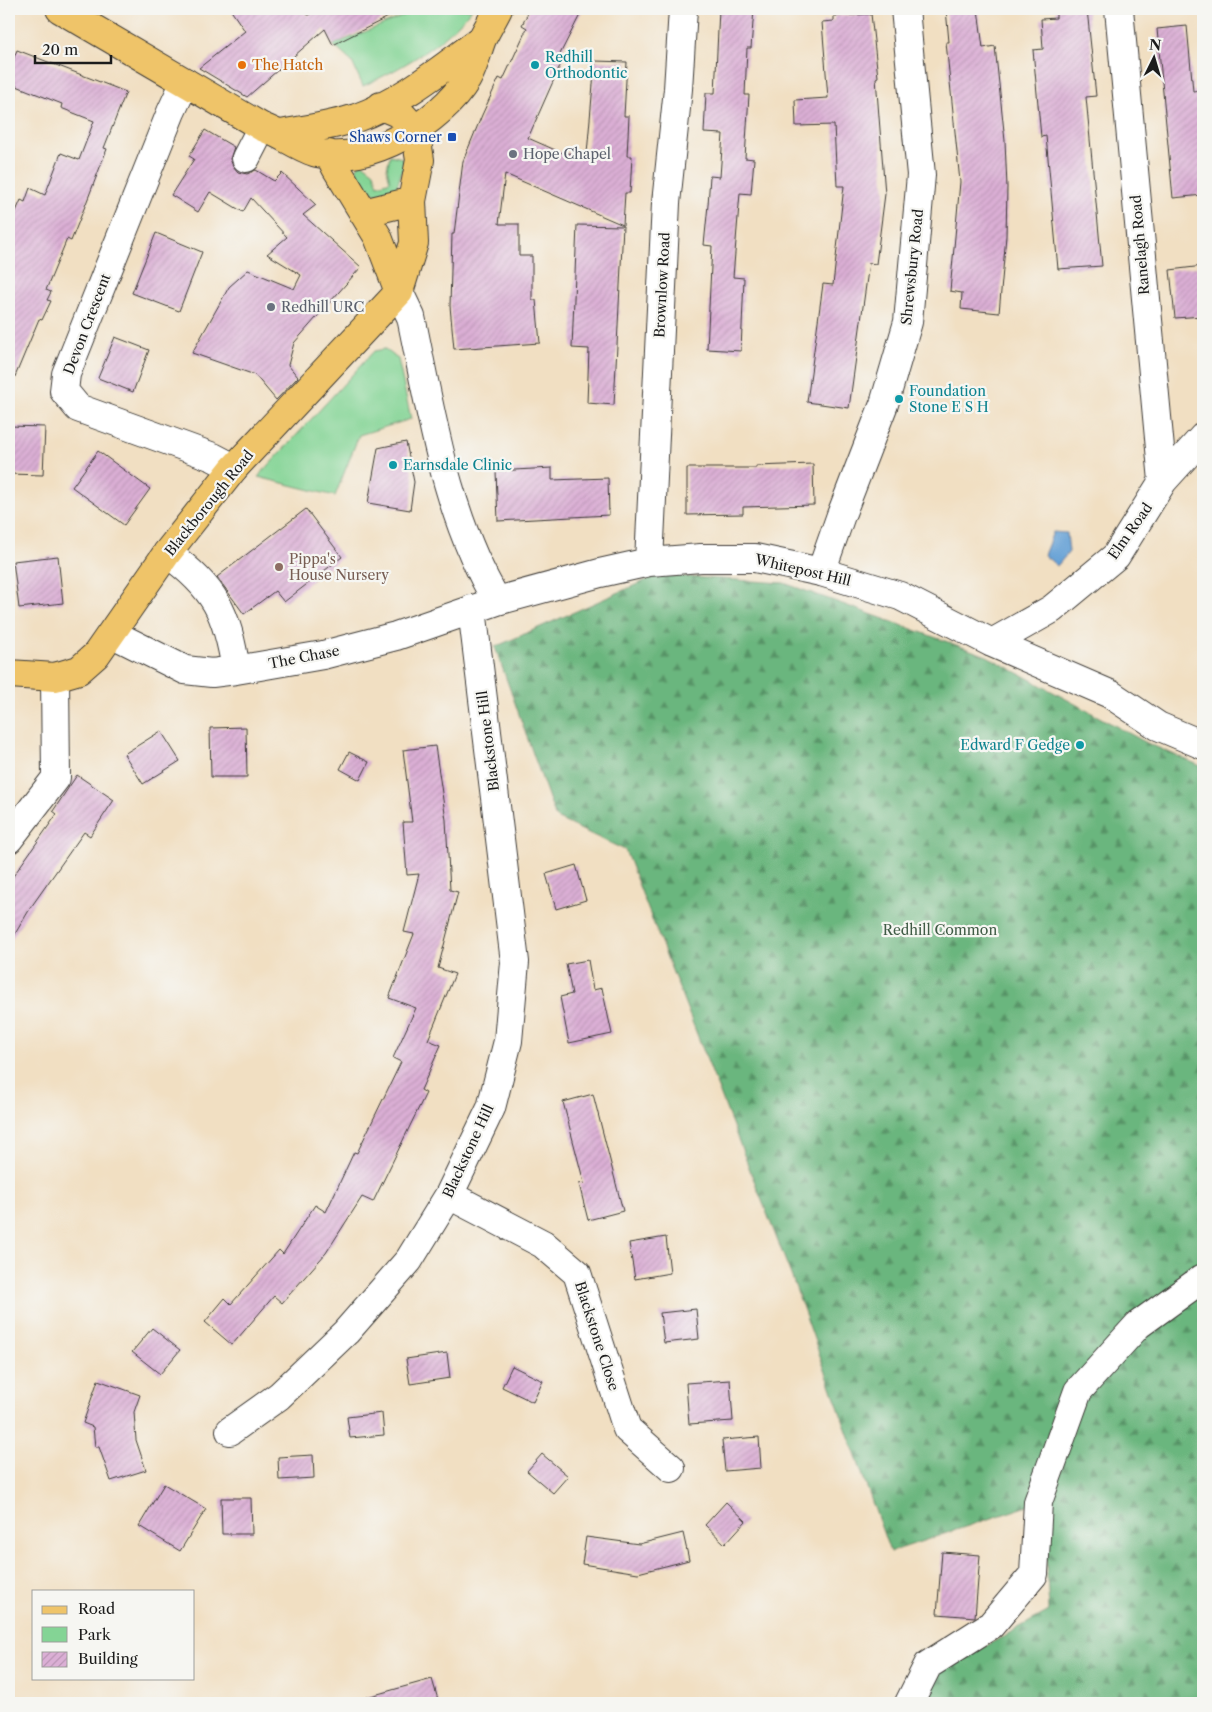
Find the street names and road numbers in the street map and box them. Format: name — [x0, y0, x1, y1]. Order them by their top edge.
street label: Ranelagh Road — [1127, 194, 1153, 296]
street label: Shrewsbury Road — [897, 208, 927, 326]
street label: Brownlow Road — [650, 231, 674, 338]
street label: Devon Crescent — [60, 271, 115, 377]
street label: Blackborough Road — [161, 446, 258, 560]
street label: Elm Road — [1104, 499, 1156, 563]
street label: Whitepost Hill — [752, 550, 853, 590]
street label: The Chase — [267, 641, 341, 673]
street label: Blackstone Hill — [473, 690, 503, 792]
street label: Blackstone Hill — [438, 1101, 498, 1201]
street label: Blackstone Close — [571, 1279, 623, 1393]

